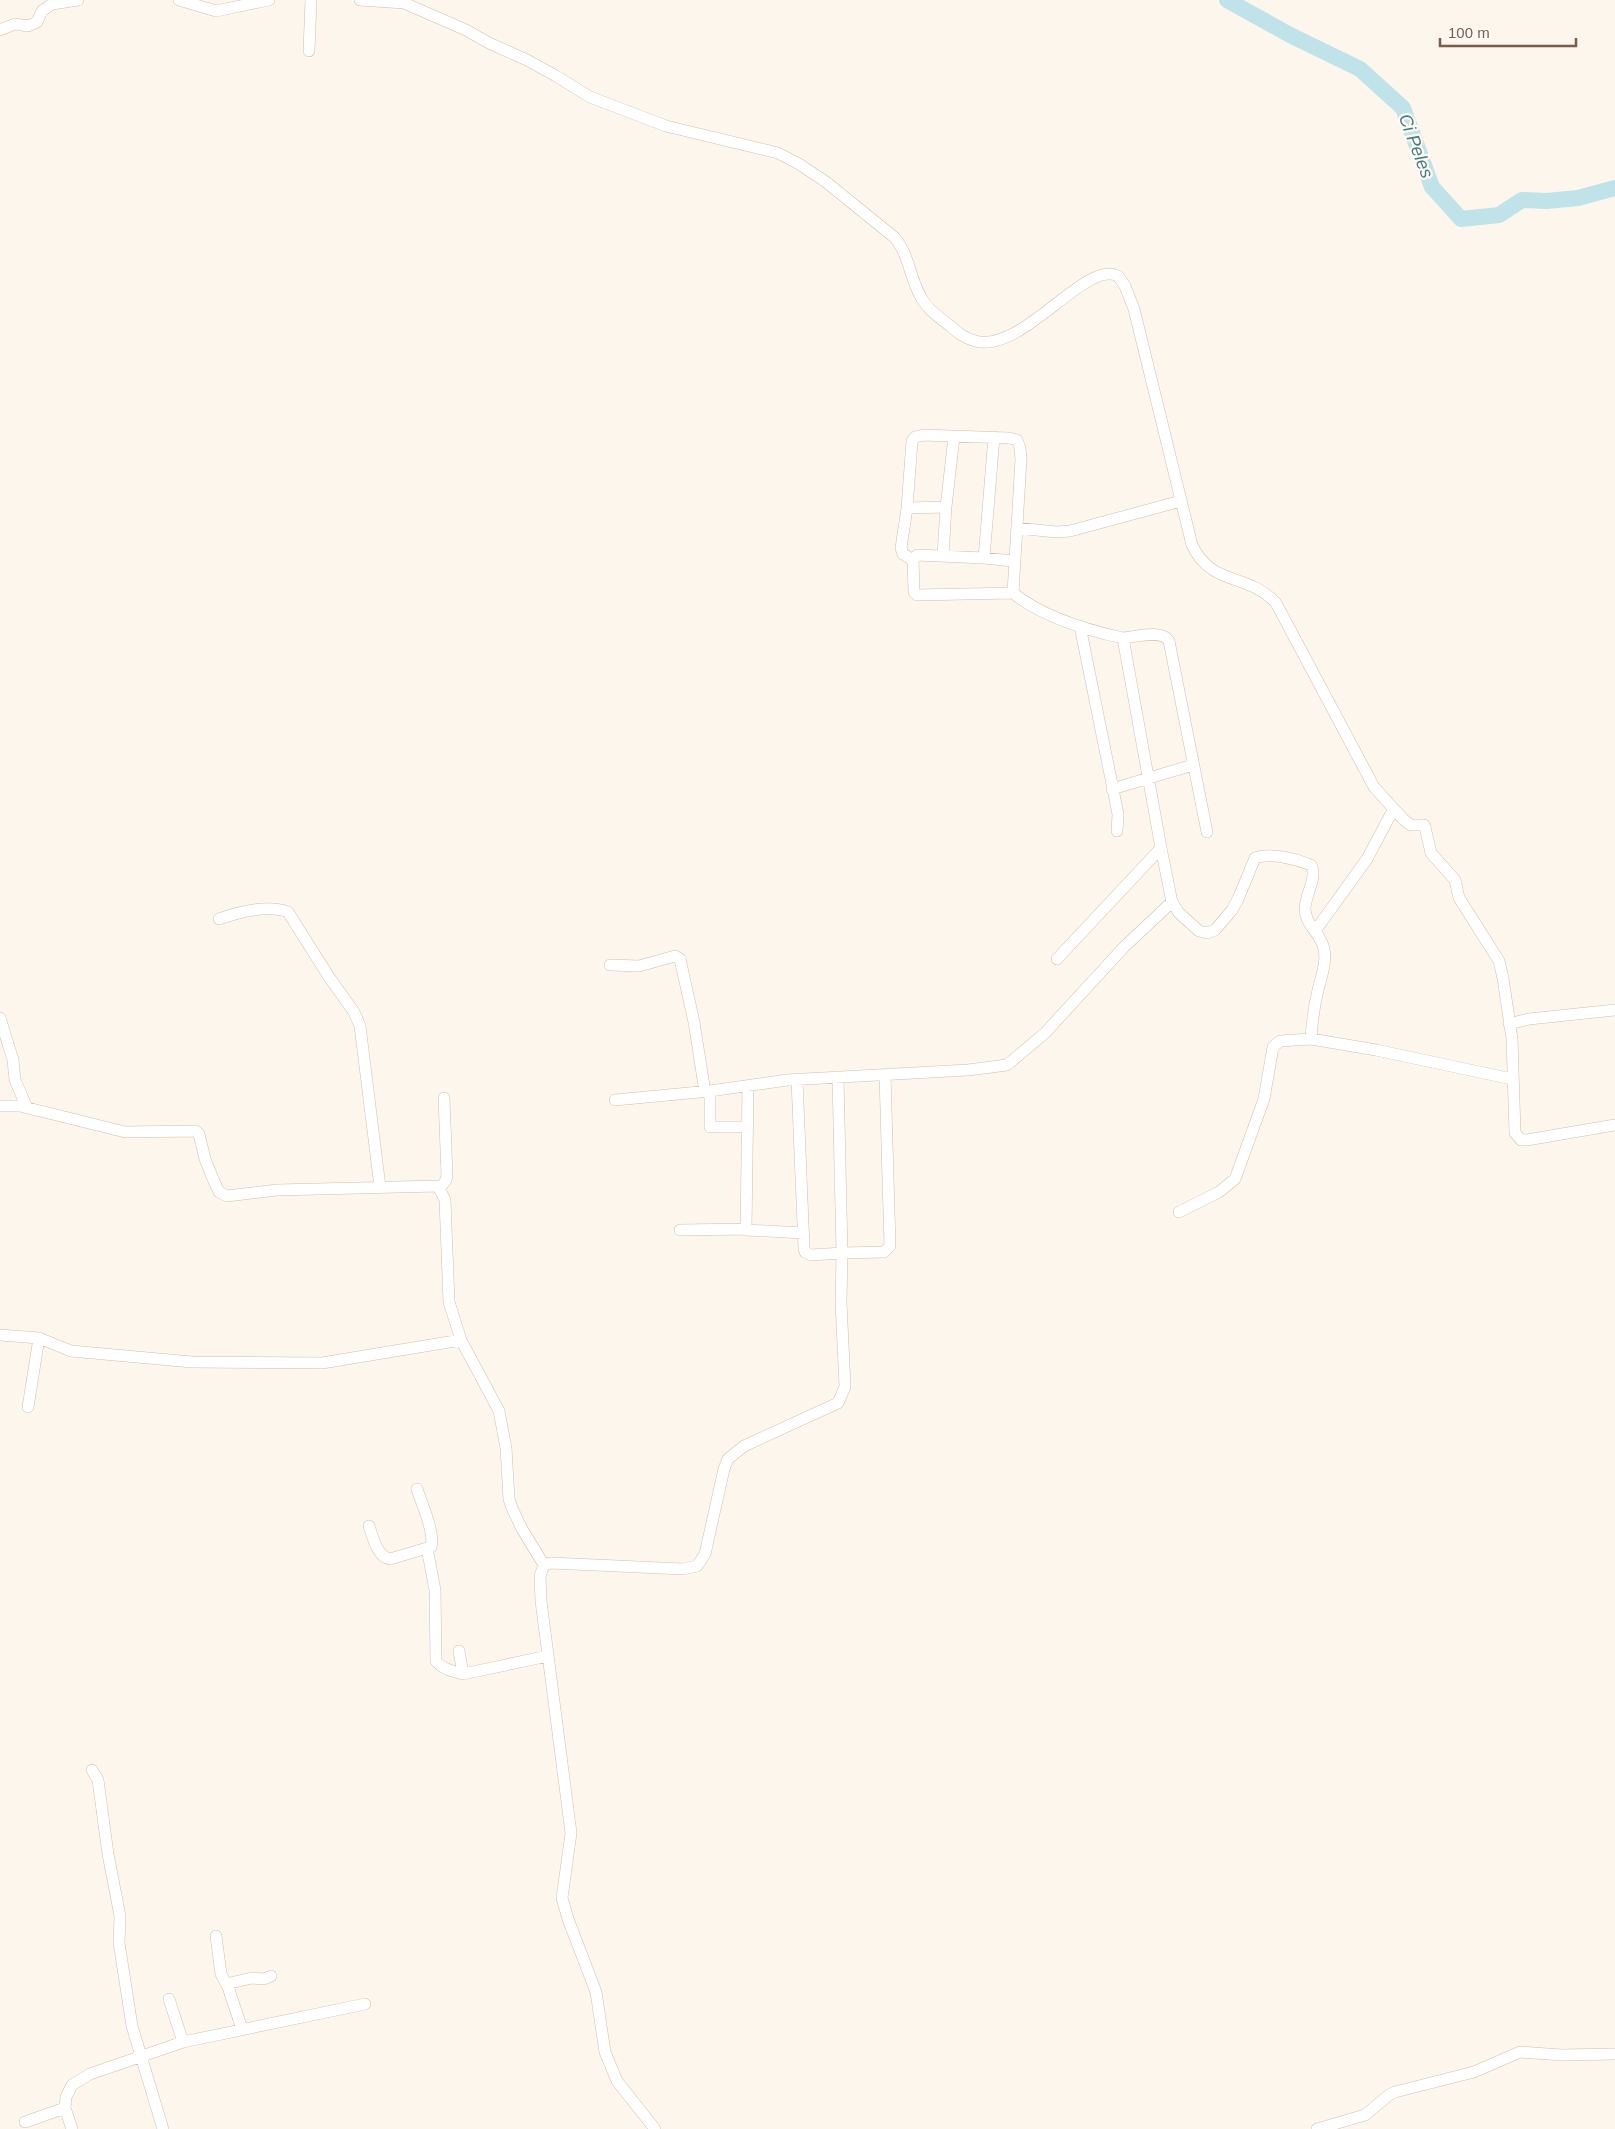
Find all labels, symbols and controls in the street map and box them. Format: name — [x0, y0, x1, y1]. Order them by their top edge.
scale bar — [1440, 15, 1576, 47]
text: 100 m — [1448, 24, 1490, 41]
water label: Ci Peles — [1395, 111, 1437, 181]

